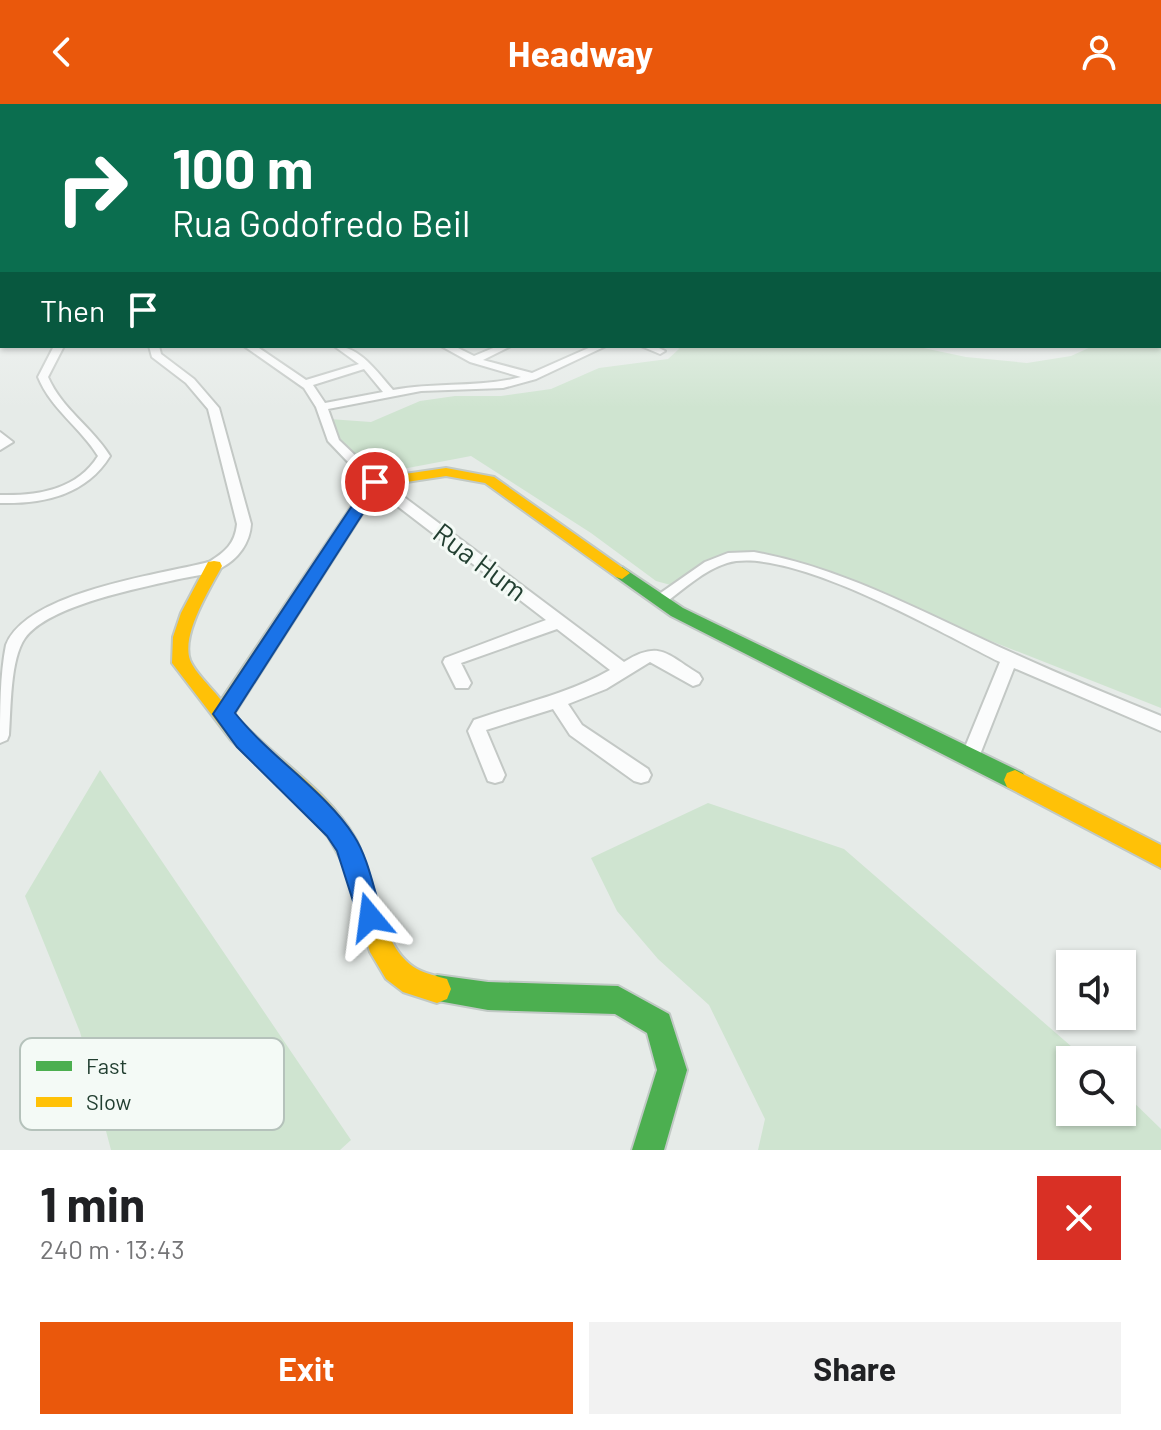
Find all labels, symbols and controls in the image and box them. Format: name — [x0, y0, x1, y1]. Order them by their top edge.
icon: back — [40, 30, 84, 74]
icon: person — [1077, 30, 1121, 74]
text: Headway — [508, 31, 653, 74]
text: 100 m — [172, 133, 314, 200]
icon: right — [40, 136, 144, 240]
text: Rua Godofredo Beil — [172, 201, 470, 244]
icon: arrive — [121, 288, 165, 332]
text: Then — [40, 292, 105, 328]
pin — [341, 448, 409, 516]
icon: arrive — [353, 460, 397, 504]
street label: Rua Hum — [427, 515, 534, 607]
position arrow — [328, 875, 412, 959]
map controls — [1056, 950, 1136, 1126]
button: sound — [1056, 950, 1136, 1030]
legend — [20, 1038, 284, 1130]
button: search — [1056, 1046, 1136, 1126]
text: Fast — [86, 1052, 128, 1078]
text: Slow — [86, 1088, 131, 1114]
text: 1 min — [40, 1174, 145, 1232]
button: close — [1037, 1176, 1121, 1260]
text: 240 m · 13:43 — [40, 1233, 185, 1264]
button: Exit — [40, 1322, 573, 1414]
button: Share — [589, 1322, 1121, 1414]

